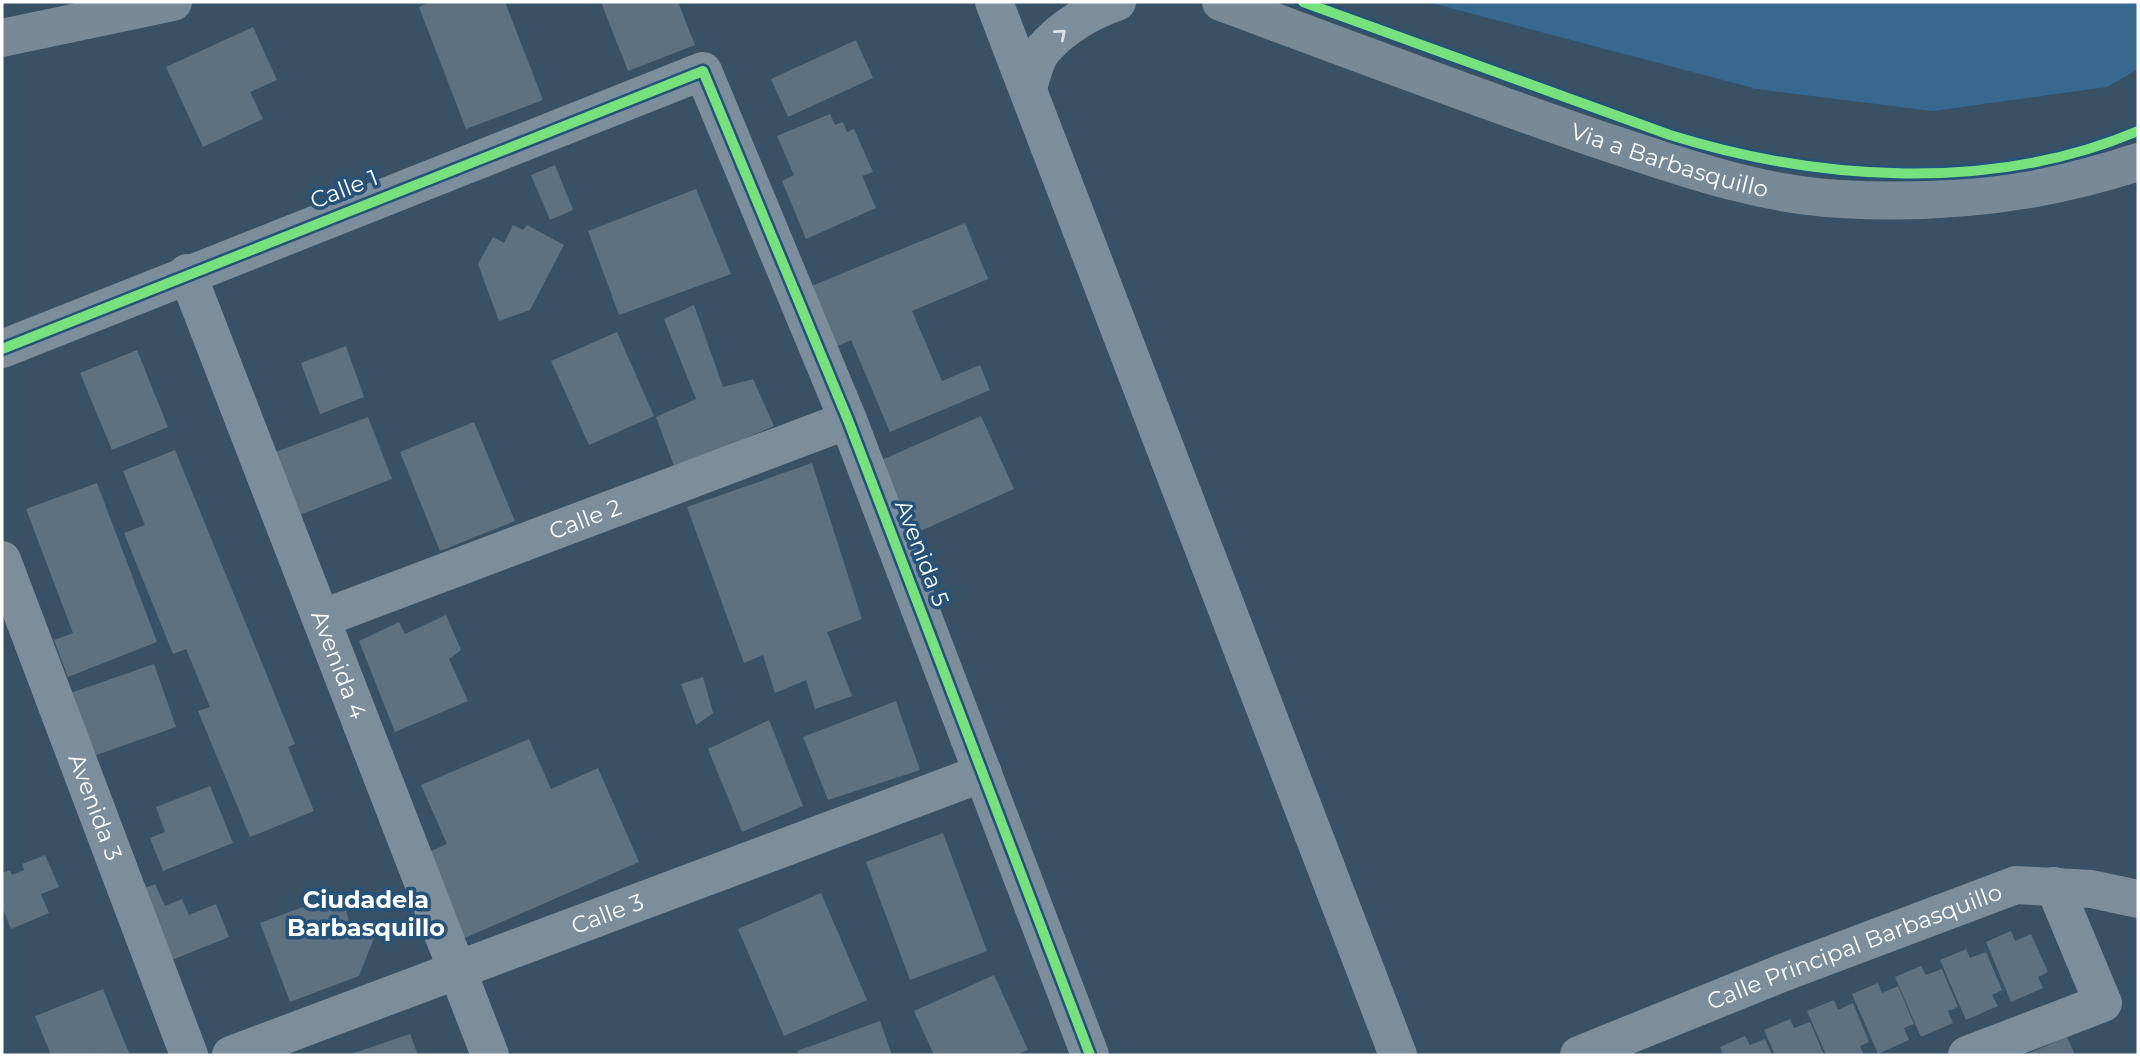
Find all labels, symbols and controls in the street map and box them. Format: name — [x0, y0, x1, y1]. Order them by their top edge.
one-way arrow — [1053, 30, 1066, 42]
street label: Via a Barbasquillo — [1567, 117, 1771, 203]
street label: Calle 1 — [306, 163, 382, 215]
street label: Calle 2 — [545, 493, 625, 546]
street label: Avenida 5 — [889, 496, 955, 610]
street label: Avenida 4 — [305, 606, 372, 723]
street label: Avenida 3 — [62, 750, 128, 864]
street label: Calle Principal Barbasquillo — [1703, 878, 2006, 1016]
district label: Ciudadela Barbasquillo — [287, 885, 445, 942]
street label: Calle 3 — [567, 888, 647, 940]

